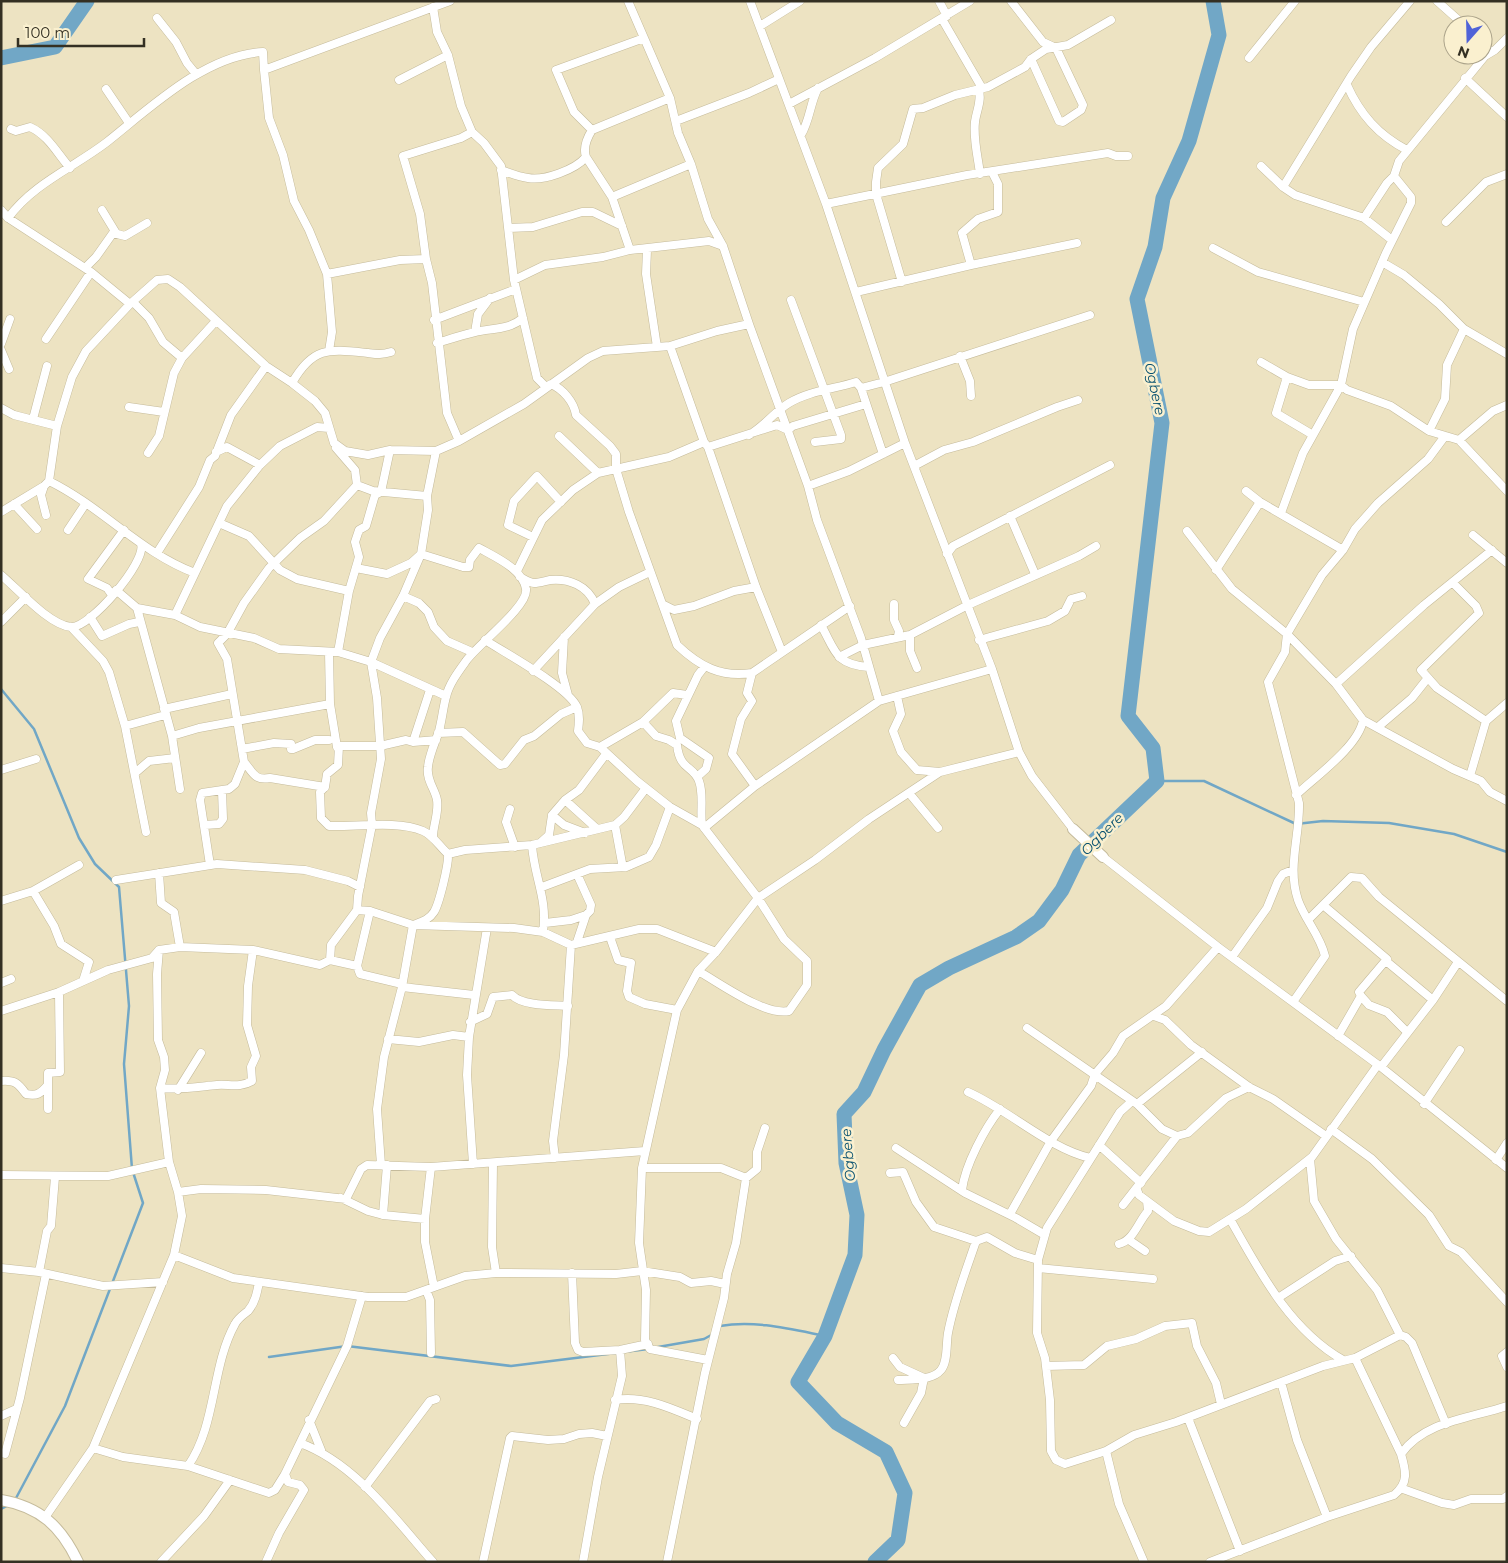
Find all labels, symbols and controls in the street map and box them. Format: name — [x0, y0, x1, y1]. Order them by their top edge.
scale bar — [18, 15, 144, 47]
north arrow — [1443, 15, 1493, 65]
text: 100 m — [25, 23, 70, 42]
text: N — [1455, 42, 1472, 63]
water label: Ogbere — [1141, 361, 1169, 417]
water label: Ogbere — [1077, 809, 1127, 859]
water label: Ogbere — [837, 1128, 859, 1182]

